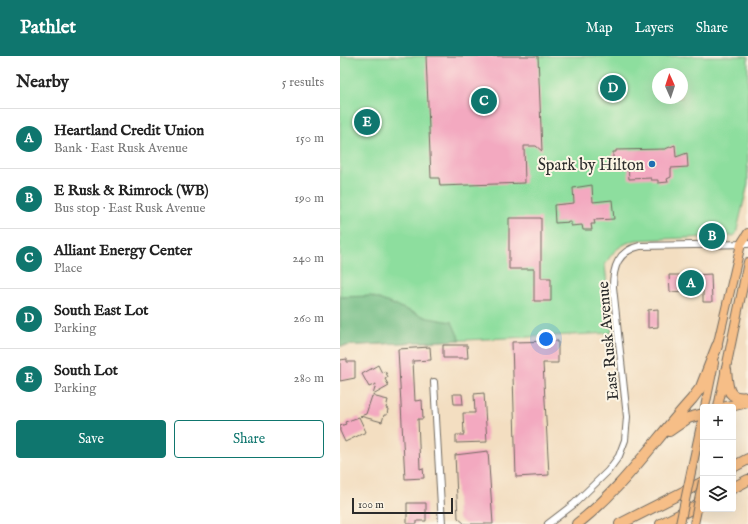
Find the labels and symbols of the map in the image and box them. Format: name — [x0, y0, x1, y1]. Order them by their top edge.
north arrow — [652, 68, 688, 104]
pin: D — [600, 73, 626, 103]
pin: C — [471, 86, 497, 116]
pin: E — [354, 107, 380, 137]
place label: Spark by Hilton — [538, 156, 644, 176]
marker: Spark by Hilton — [647, 159, 657, 169]
pin: B — [699, 221, 725, 251]
pin: A — [678, 268, 704, 298]
street label: East Rusk Avenue — [594, 280, 624, 401]
your location — [536, 329, 556, 349]
scale bar — [352, 496, 453, 515]

